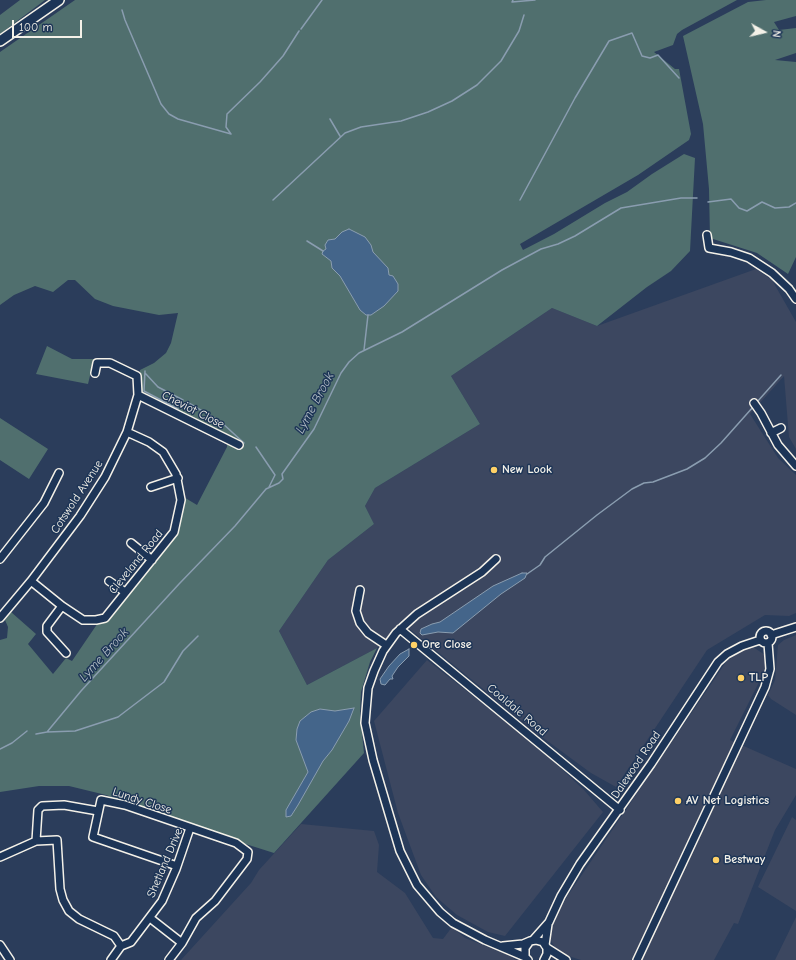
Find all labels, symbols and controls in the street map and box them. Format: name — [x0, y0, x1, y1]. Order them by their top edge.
scale bar — [14, 12, 84, 38]
north arrow — [744, 12, 784, 52]
text: 100 m — [19, 20, 52, 34]
text: N — [769, 29, 783, 38]
water label: Lyme Brook — [292, 370, 338, 436]
street label: Cheviot Close — [159, 388, 227, 432]
street label: Cotswold Avenue — [48, 457, 106, 537]
place label: New Look — [502, 463, 552, 477]
marker: New Look — [489, 465, 499, 475]
street label: Cleveland Road — [106, 527, 166, 597]
water label: Lyme Brook — [76, 625, 132, 685]
place label: Ore Close — [422, 638, 472, 652]
marker: Ore Close — [409, 640, 419, 650]
place label: TLP — [749, 671, 768, 685]
marker: TLP — [736, 673, 746, 683]
street label: Coaldale Road — [484, 681, 550, 739]
street label: Dalewood Road — [608, 729, 664, 801]
street label: Lundy Close — [110, 785, 174, 817]
place label: AV Net Logistics — [686, 794, 769, 808]
marker: AV Net Logistics — [673, 796, 683, 806]
street label: Shetland Drive — [144, 826, 186, 900]
place label: Bestway — [724, 853, 765, 867]
marker: Bestway — [711, 855, 721, 865]

